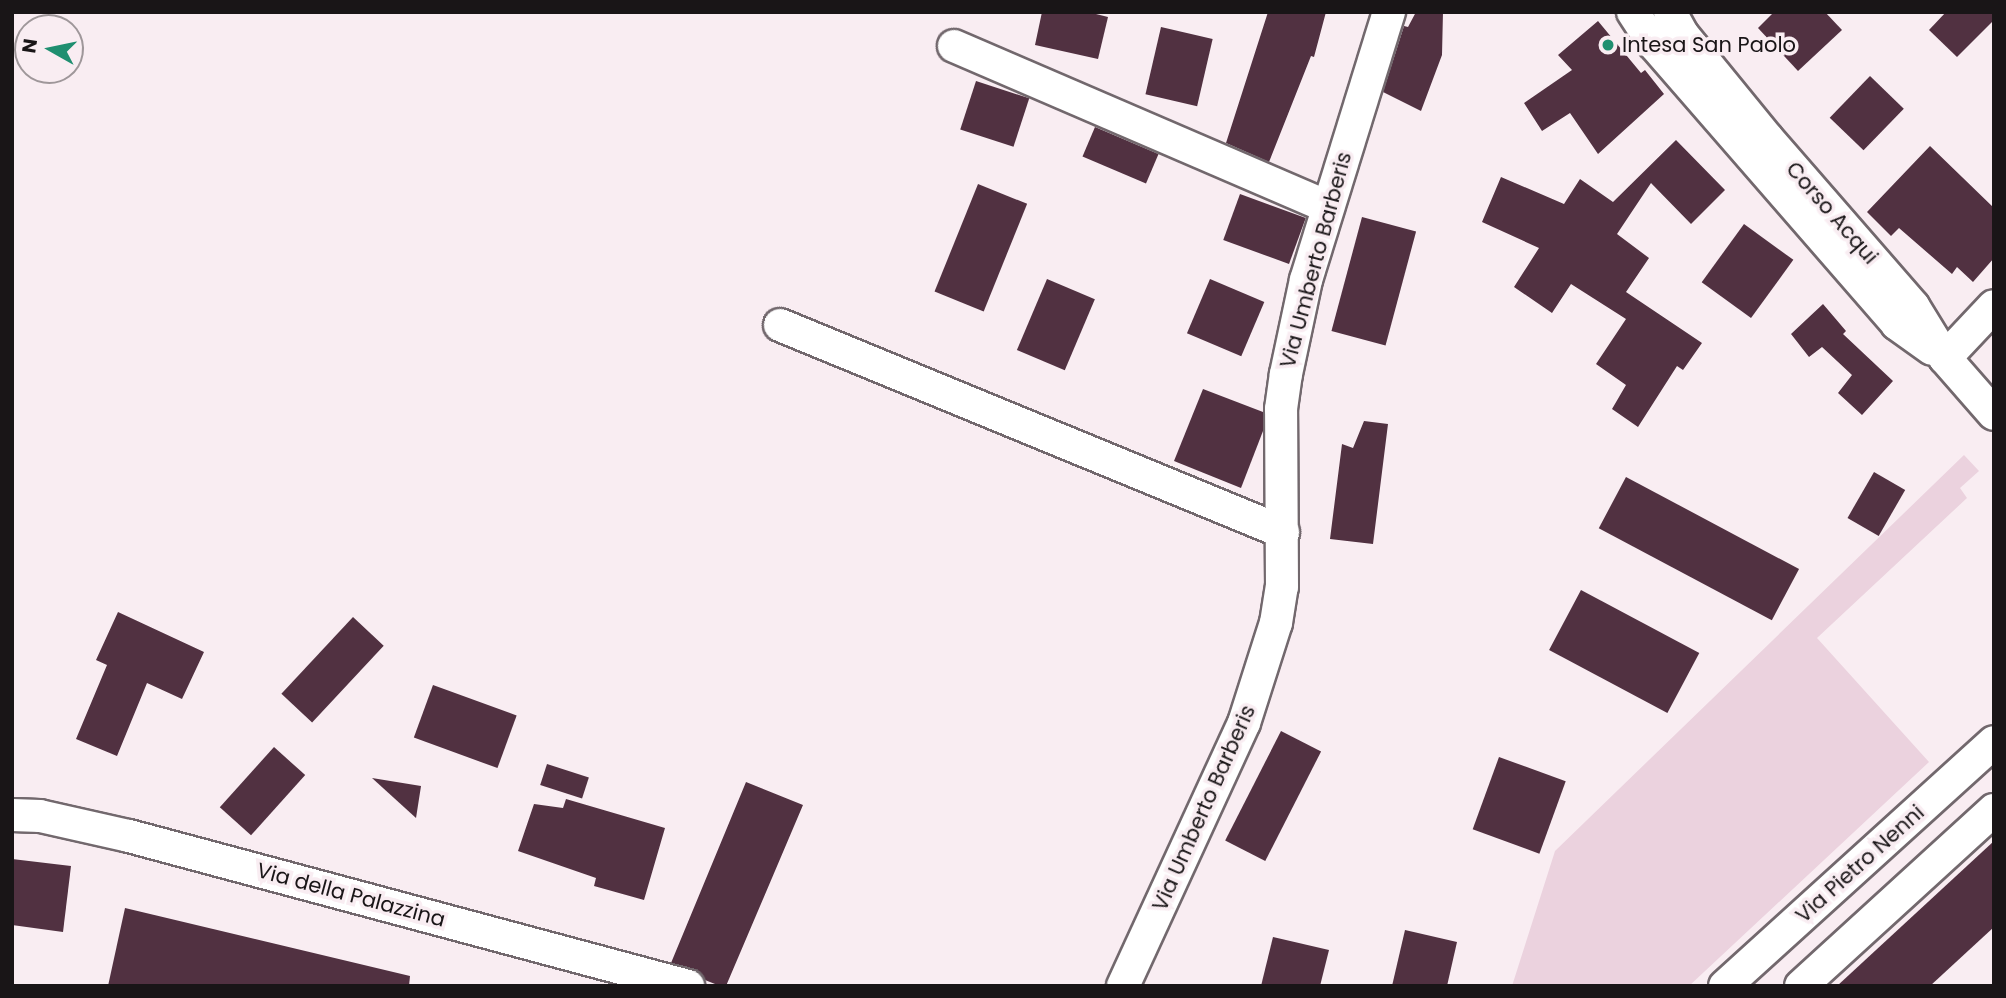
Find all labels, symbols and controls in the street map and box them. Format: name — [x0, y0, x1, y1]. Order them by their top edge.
north arrow — [14, 14, 84, 84]
place label: Intesa San Paolo — [1622, 32, 1796, 58]
text: N — [15, 37, 44, 55]
marker: Intesa San Paolo — [1600, 37, 1616, 53]
street label: Via Umberto Barberis — [1275, 149, 1357, 371]
street label: Corso Acqui — [1781, 157, 1883, 269]
street label: Via Umberto Barberis — [1147, 701, 1261, 915]
street label: Via Pietro Nenni — [1791, 800, 1929, 928]
street label: Via della Palazzina — [254, 858, 448, 932]

